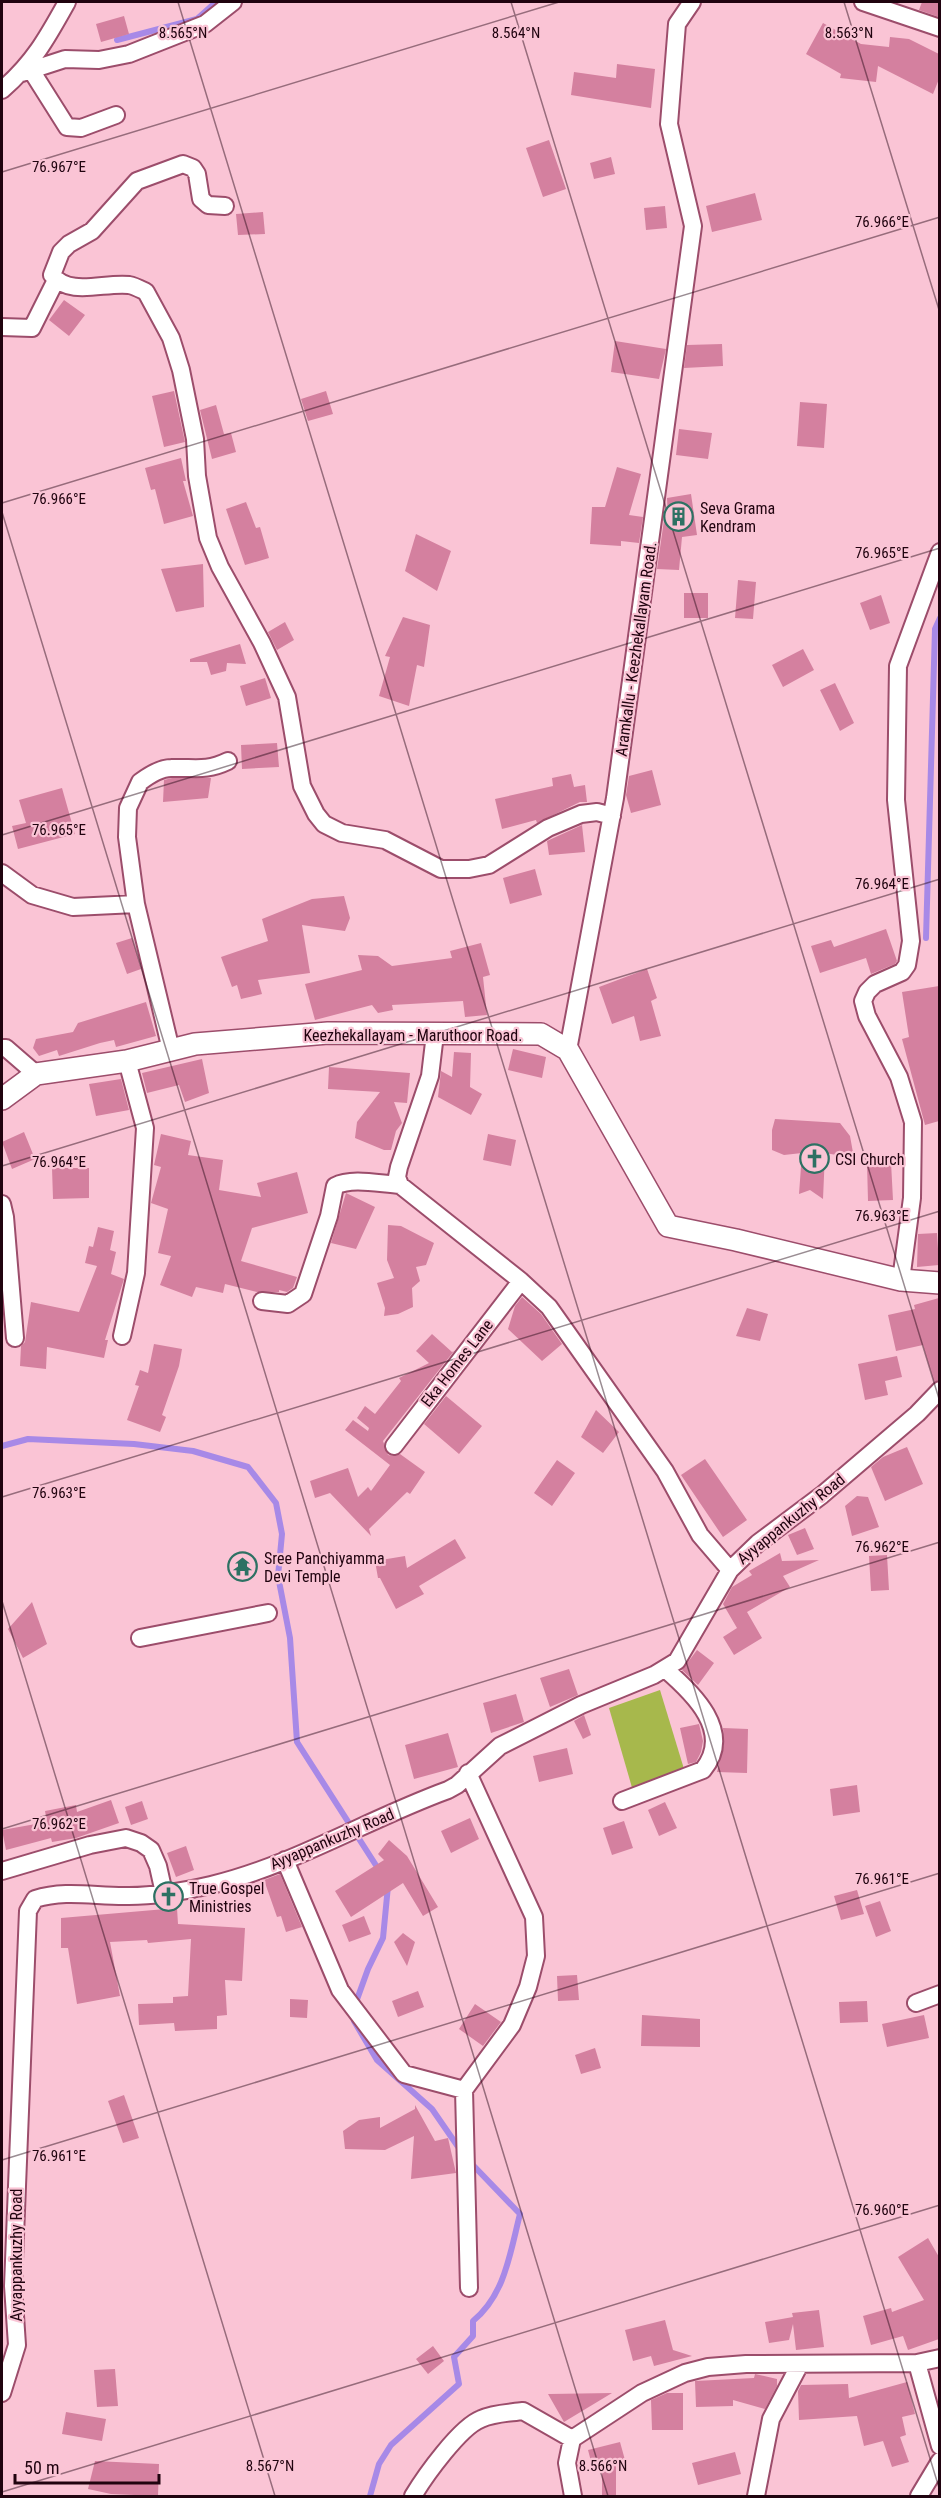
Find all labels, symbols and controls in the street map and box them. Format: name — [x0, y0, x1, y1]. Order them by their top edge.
text: 8.565°N — [159, 24, 207, 42]
text: 8.564°N — [492, 24, 540, 42]
text: 8.563°N — [825, 24, 873, 42]
text: 76.967°E — [32, 158, 86, 176]
text: 76.966°E — [855, 213, 909, 231]
text: 76.966°E — [32, 490, 86, 508]
place label: Seva Grama Kendram — [700, 499, 775, 536]
building icon: Seva Grama Kendram — [663, 501, 695, 533]
street label: Aramkallu - Keezhekallayam Road. — [612, 540, 660, 758]
text: 76.965°E — [855, 544, 909, 562]
text: 76.965°E — [32, 821, 86, 839]
text: 76.964°E — [855, 875, 909, 893]
street label: Keezhekallayam - Maruthoor Road. — [304, 1026, 522, 1045]
church icon: CSI Church — [798, 1143, 830, 1175]
place label: CSI Church — [835, 1150, 904, 1169]
text: 76.964°E — [32, 1153, 86, 1171]
text: 76.963°E — [855, 1207, 909, 1225]
street label: Eka Homes Lane — [417, 1316, 497, 1410]
street label: Ayyappankuzhy Road — [733, 1470, 849, 1568]
text: 76.963°E — [32, 1484, 86, 1502]
text: 76.962°E — [855, 1538, 909, 1556]
place label: Sree Panchiyamma Devi Temple — [264, 1549, 385, 1586]
temple icon: Sree Panchiyamma Devi Temple — [227, 1551, 259, 1583]
street label: Ayyappankuzhy Road — [267, 1804, 397, 1874]
text: 76.962°E — [32, 1815, 86, 1833]
text: 76.961°E — [855, 1870, 909, 1888]
place label: True Gospel Ministries — [189, 1879, 264, 1916]
church icon: True Gospel Ministries — [152, 1881, 184, 1913]
text: 76.961°E — [32, 2147, 86, 2165]
street label: Ayyappankuzhy Road — [7, 2188, 26, 2322]
text: 76.960°E — [855, 2201, 909, 2219]
scale bar — [15, 2447, 159, 2485]
text: 50 m — [24, 2457, 59, 2478]
text: 8.567°N — [246, 2457, 294, 2475]
text: 8.566°N — [579, 2457, 627, 2475]

